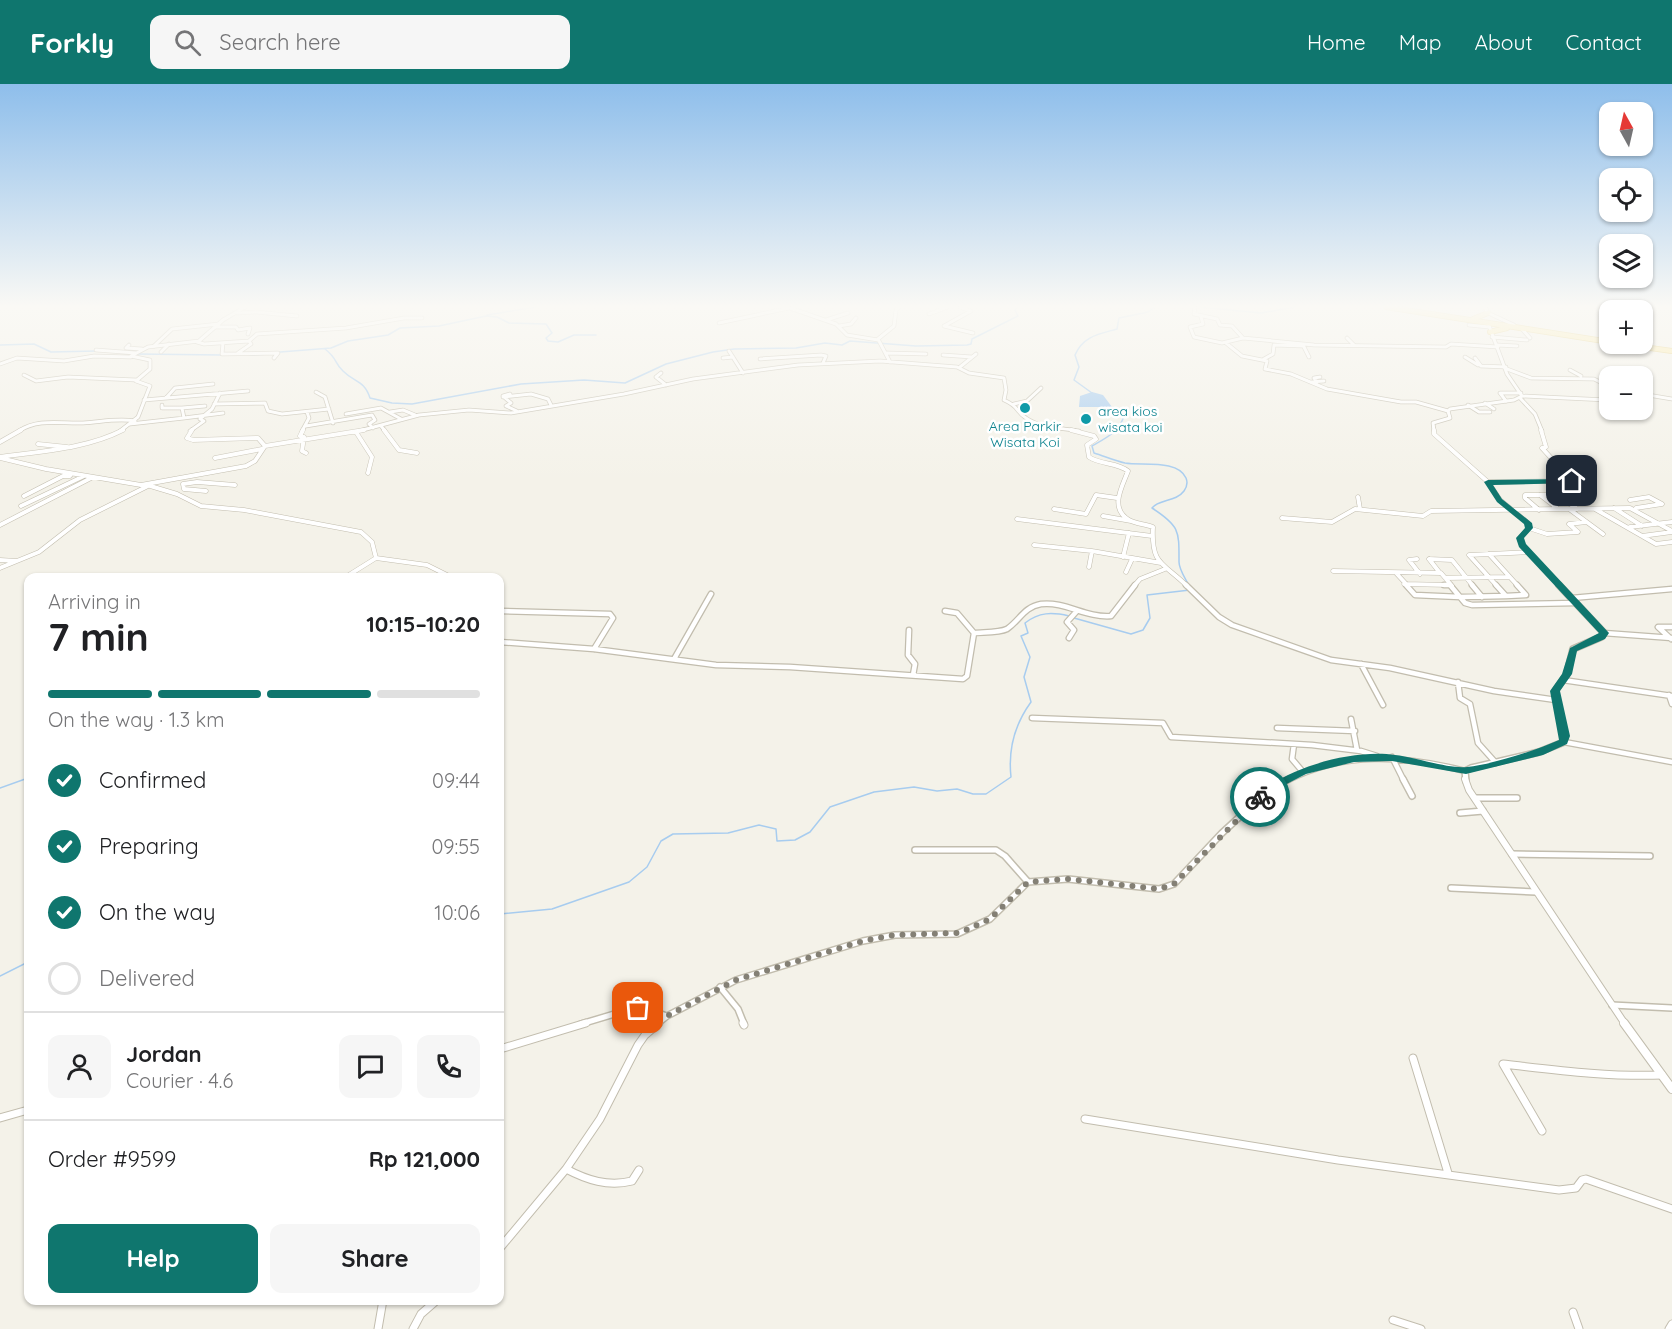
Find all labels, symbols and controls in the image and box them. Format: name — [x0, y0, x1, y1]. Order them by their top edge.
search box — [150, 15, 570, 69]
text: Forkly — [30, 25, 114, 60]
icon: search — [171, 26, 204, 59]
text: Search here — [219, 28, 341, 56]
text: Home — [1307, 29, 1366, 55]
text: Map — [1399, 29, 1442, 55]
text: About — [1475, 29, 1533, 55]
text: Contact — [1566, 29, 1642, 55]
north arrow — [1599, 102, 1653, 156]
map controls — [1599, 102, 1653, 420]
button: locate — [1599, 168, 1653, 222]
button: layers — [1599, 234, 1653, 288]
button: + — [1599, 300, 1653, 354]
button: − — [1599, 366, 1653, 420]
marker: Area Parkir Wisata Koi — [1018, 401, 1032, 415]
place label: area kios wisata koi — [1098, 402, 1162, 436]
marker: area kios wisata koi — [1079, 412, 1093, 426]
place label: Area Parkir Wisata Koi — [989, 417, 1062, 451]
pin — [1546, 455, 1597, 506]
icon: home — [1555, 464, 1588, 497]
text: Arriving in — [48, 589, 141, 614]
text: 10:15–10:20 — [366, 610, 480, 638]
text: 7 min — [48, 612, 149, 661]
text: On the way · 1.3 km — [48, 707, 225, 732]
icon: check — [48, 764, 81, 797]
text: Confirmed — [99, 766, 206, 794]
courier — [1230, 767, 1290, 827]
text: 09:44 — [432, 768, 480, 793]
icon: bike — [1244, 781, 1277, 814]
icon: check — [48, 830, 81, 863]
text: Preparing — [99, 832, 199, 860]
text: 09:55 — [431, 834, 480, 859]
icon: check — [48, 896, 81, 929]
text: On the way — [99, 898, 215, 926]
text: 10:06 — [434, 900, 480, 925]
text: Delivered — [99, 964, 195, 992]
pin — [612, 982, 663, 1033]
icon: bag — [621, 991, 654, 1024]
button: person — [48, 1035, 111, 1098]
button: chat — [339, 1035, 402, 1098]
button: phone — [417, 1035, 480, 1098]
text: Jordan — [126, 1040, 202, 1068]
text: Courier · 4.6 — [126, 1068, 233, 1093]
text: Order #9599 — [48, 1145, 176, 1173]
text: Rp 121,000 — [369, 1145, 480, 1173]
button: Help — [48, 1224, 258, 1293]
button: Share — [270, 1224, 480, 1293]

